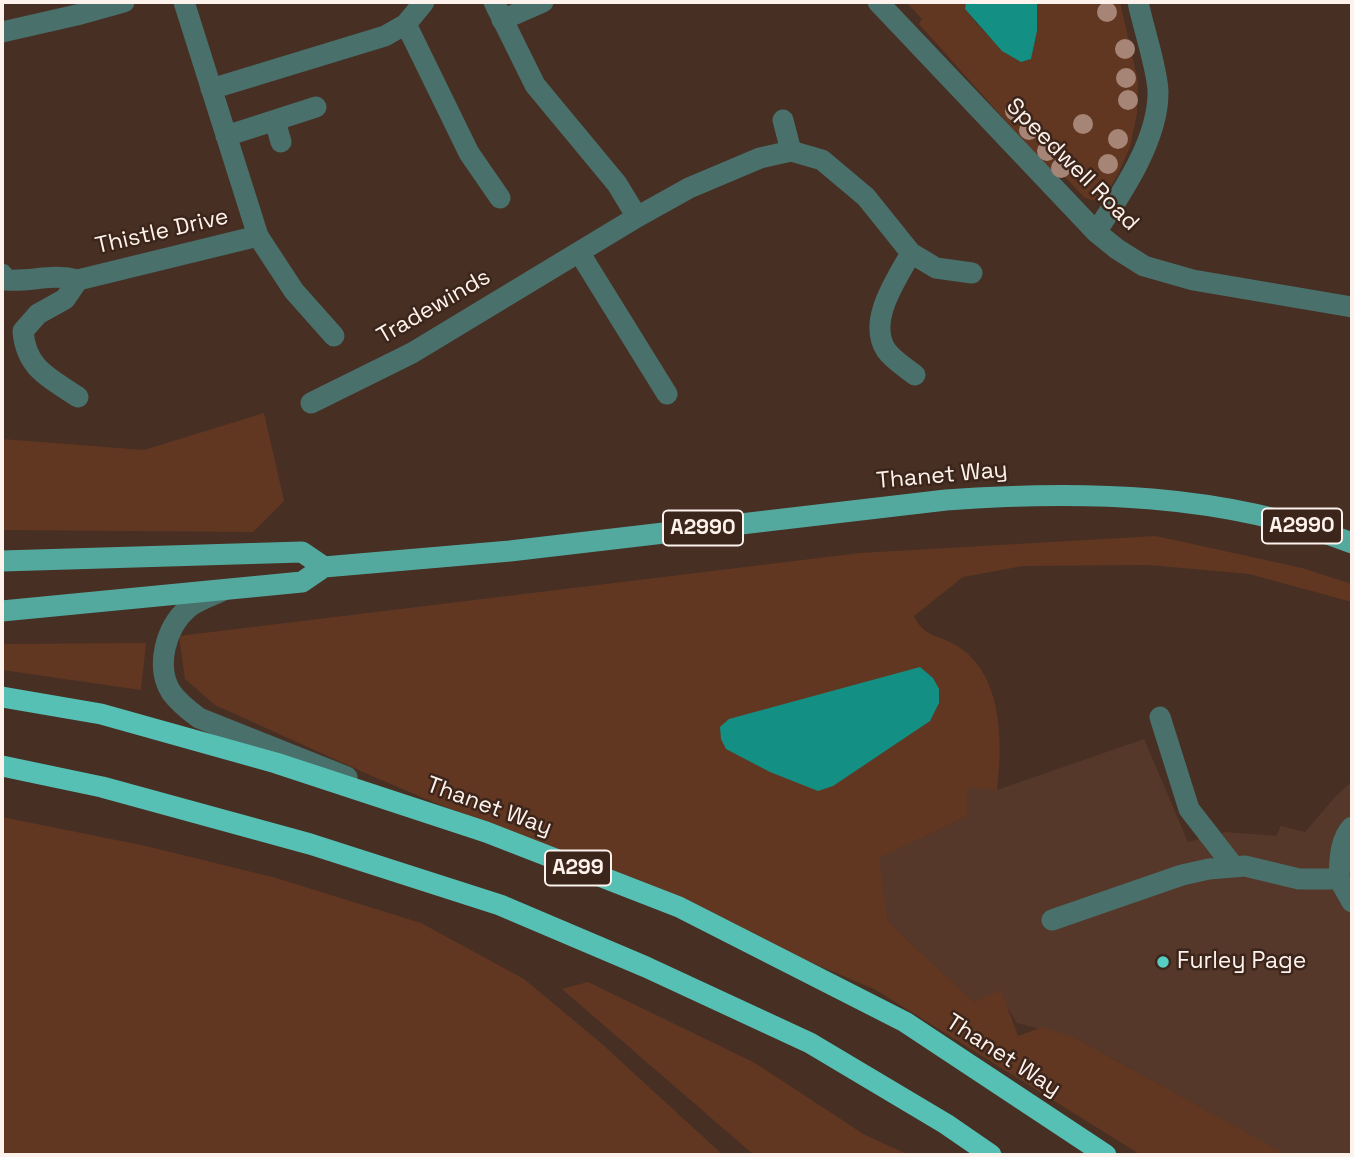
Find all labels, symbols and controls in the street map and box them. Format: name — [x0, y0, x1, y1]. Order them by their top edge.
street label: Speedwell Road — [1000, 93, 1144, 237]
street label: Thistle Drive — [93, 203, 231, 261]
street label: Tradewinds — [372, 263, 496, 351]
street label: Thanet Way — [875, 457, 1009, 495]
road number: A2990 — [1262, 508, 1342, 544]
road number: A2990 — [663, 510, 743, 546]
street label: Thanet Way — [422, 772, 556, 842]
road number: A299 — [545, 850, 611, 886]
place label: Furley Page — [1177, 948, 1306, 976]
marker: Furley Page — [1155, 954, 1171, 970]
street label: Thanet Way — [940, 1009, 1066, 1103]

